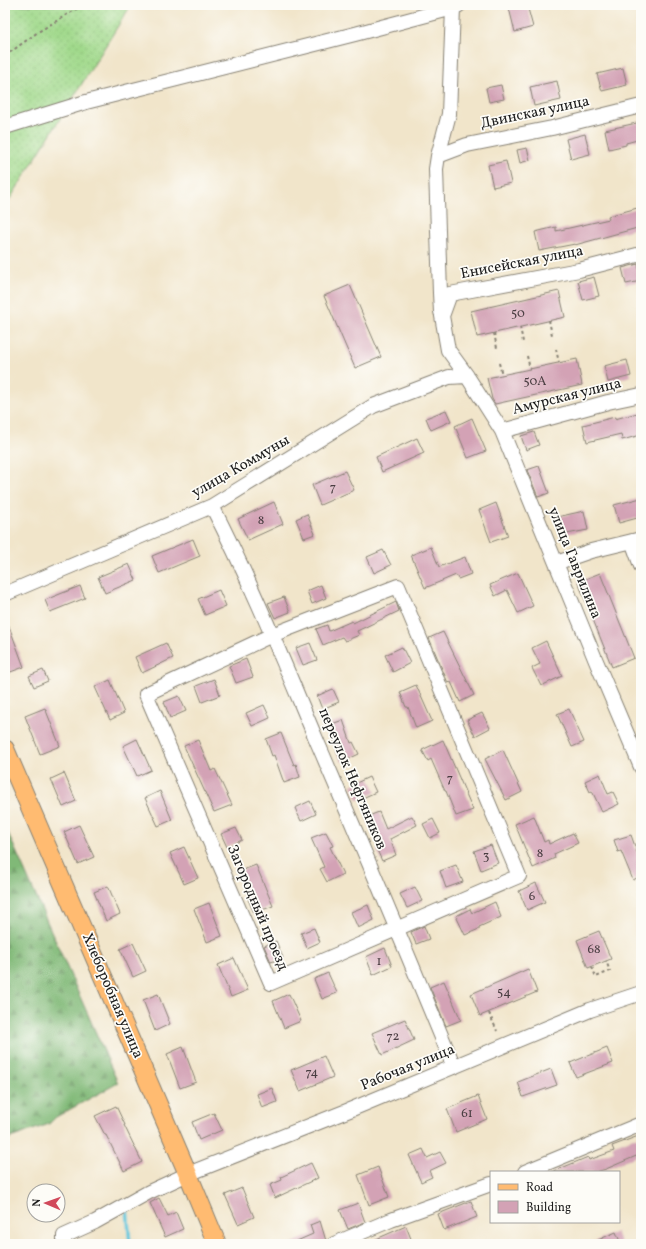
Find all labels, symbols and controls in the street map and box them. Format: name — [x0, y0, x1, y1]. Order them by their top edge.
street label: Двинская улица — [479, 91, 591, 135]
street label: Енисейская улица — [459, 241, 585, 285]
house number: 50 — [511, 305, 525, 323]
street label: Амурская улица — [510, 373, 624, 421]
house number: 50А — [524, 373, 546, 391]
street label: улица Коммуны — [188, 430, 294, 504]
house number: 7 — [330, 479, 336, 497]
street label: улица Гаврилина — [542, 504, 606, 622]
house number: 8 — [258, 512, 264, 530]
street label: переулок Нефтяников — [313, 705, 391, 853]
house number: 7 — [447, 770, 453, 788]
street label: Загородный проезд — [221, 842, 293, 975]
house number: 8 — [537, 845, 543, 863]
house number: 3 — [483, 848, 490, 866]
house number: 6 — [529, 888, 536, 906]
street label: Хлеборобная улица — [76, 930, 148, 1062]
house number: 68 — [587, 941, 601, 959]
house number: 1 — [376, 953, 382, 971]
house number: 54 — [497, 984, 511, 1002]
house number: 72 — [386, 1028, 400, 1046]
street label: Рабочая улица — [358, 1040, 458, 1096]
house number: 74 — [306, 1064, 319, 1082]
house number: 61 — [461, 1105, 473, 1123]
legend — [490, 1171, 620, 1223]
text: Road — [526, 1180, 553, 1196]
north arrow — [26, 1183, 66, 1223]
text: N — [30, 1198, 45, 1207]
text: Building — [526, 1200, 571, 1216]

